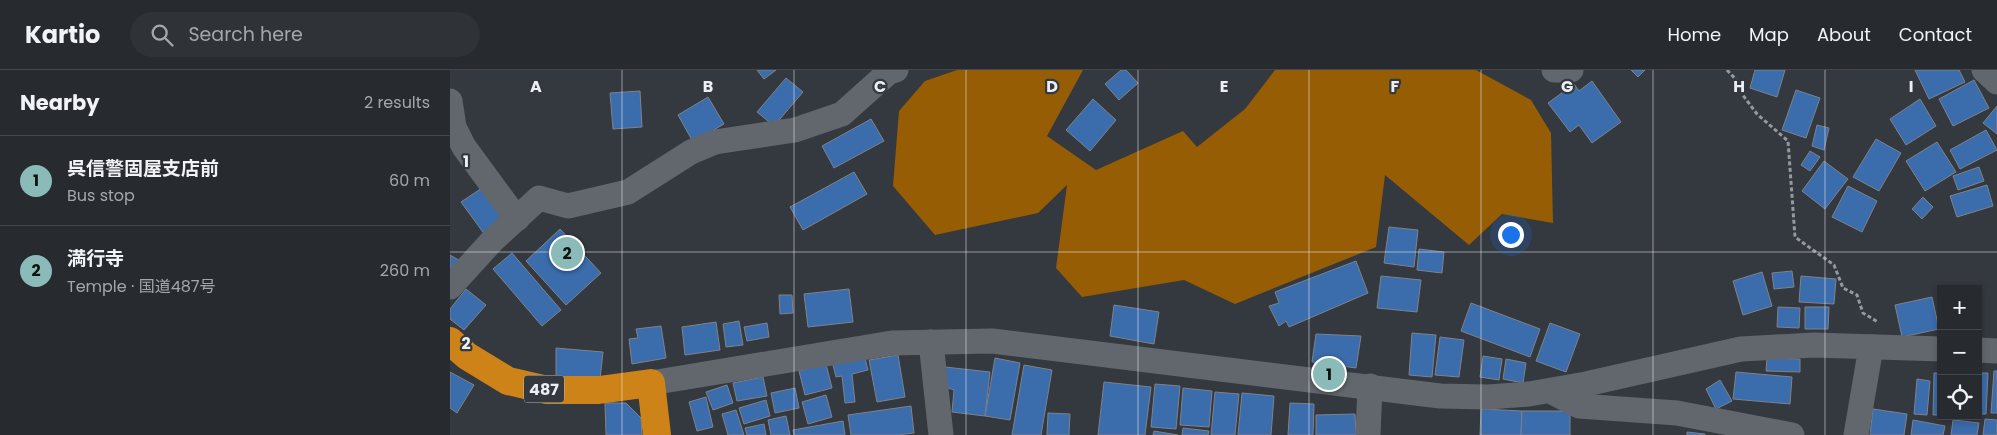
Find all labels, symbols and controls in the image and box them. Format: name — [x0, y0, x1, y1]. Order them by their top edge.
search box — [130, 12, 480, 57]
text: Kartio — [25, 18, 100, 51]
icon: search — [148, 21, 176, 49]
text: Search here — [188, 21, 303, 48]
text: Home — [1667, 22, 1721, 47]
text: Map — [1749, 22, 1789, 47]
text: About — [1817, 22, 1871, 47]
text: Contact — [1899, 22, 1972, 47]
text: A — [530, 75, 542, 98]
text: B — [703, 75, 713, 98]
text: C — [874, 75, 886, 98]
text: D — [1046, 75, 1058, 98]
text: E — [1220, 75, 1228, 98]
text: F — [1391, 75, 1400, 98]
text: G — [1561, 75, 1573, 98]
text: H — [1733, 75, 1745, 98]
text: I — [1909, 75, 1913, 98]
text: Nearby — [20, 88, 100, 117]
text: 2 results — [364, 91, 430, 114]
text: 1 — [463, 150, 469, 173]
text: 呉信警固屋支店前 — [67, 155, 219, 182]
text: 1 — [33, 169, 39, 192]
text: 60 m — [389, 169, 430, 192]
text: Bus stop — [67, 184, 135, 207]
your location — [1498, 222, 1524, 248]
pin: 2 — [551, 234, 583, 272]
text: 満行寺 — [67, 245, 124, 272]
text: 2 — [31, 259, 41, 282]
text: 260 m — [380, 259, 430, 282]
text: Temple · 国道487号 — [67, 275, 216, 298]
map controls — [1937, 285, 1982, 420]
button: + — [1937, 285, 1982, 330]
button: − — [1937, 330, 1982, 375]
text: 2 — [461, 332, 471, 355]
pin: 1 — [1313, 355, 1345, 393]
button: locate — [1937, 375, 1982, 420]
road number: 487 — [524, 376, 564, 402]

